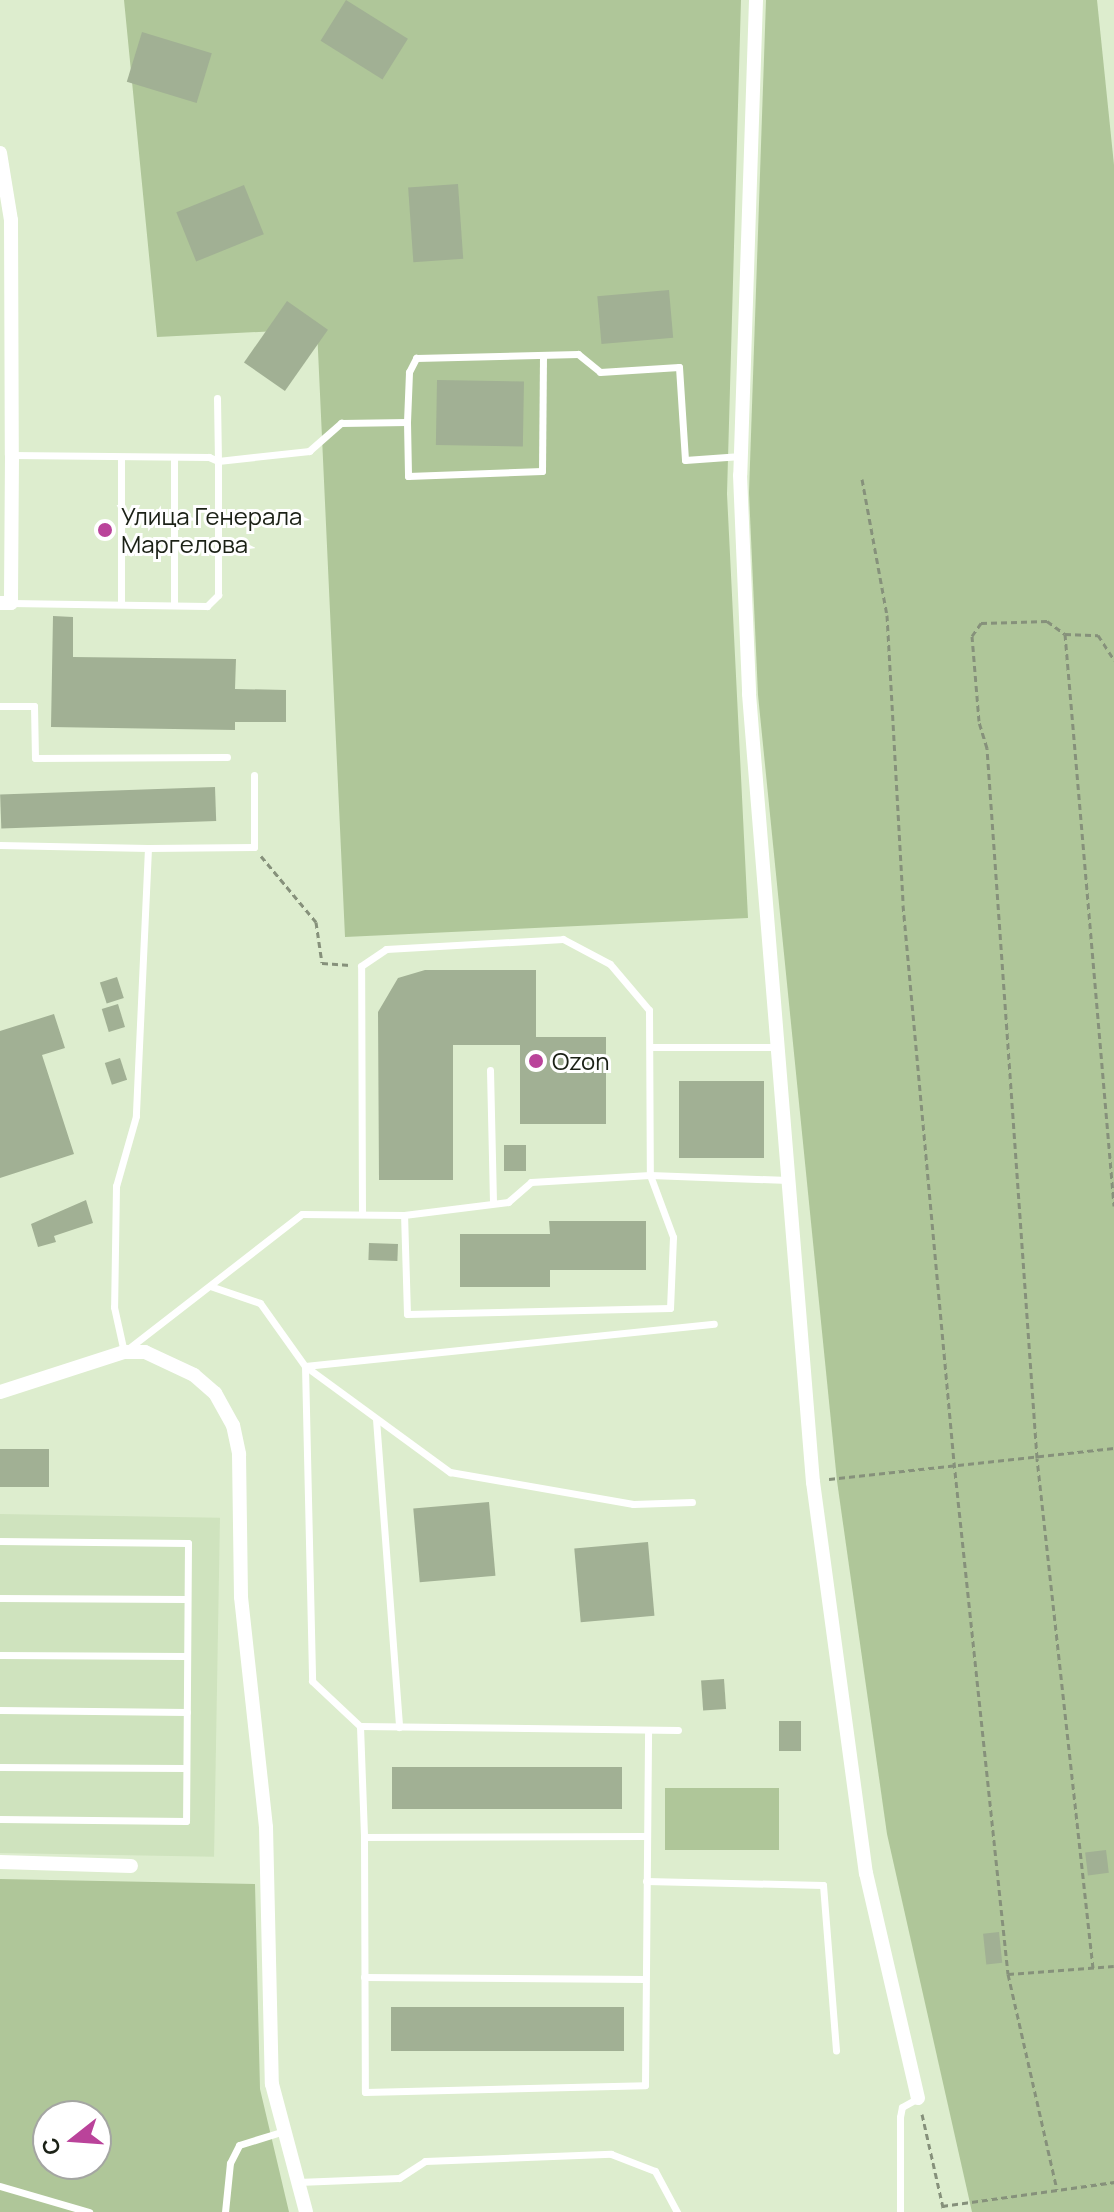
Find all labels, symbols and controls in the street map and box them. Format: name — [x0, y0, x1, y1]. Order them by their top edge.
place label: Улица Генерала Маргелова — [121, 502, 302, 558]
marker: Улица Генерала Маргелова — [96, 521, 114, 539]
place label: Ozon — [552, 1047, 610, 1075]
marker: Ozon — [527, 1052, 545, 1070]
north arrow — [32, 2100, 112, 2180]
text: С — [34, 2134, 68, 2159]

